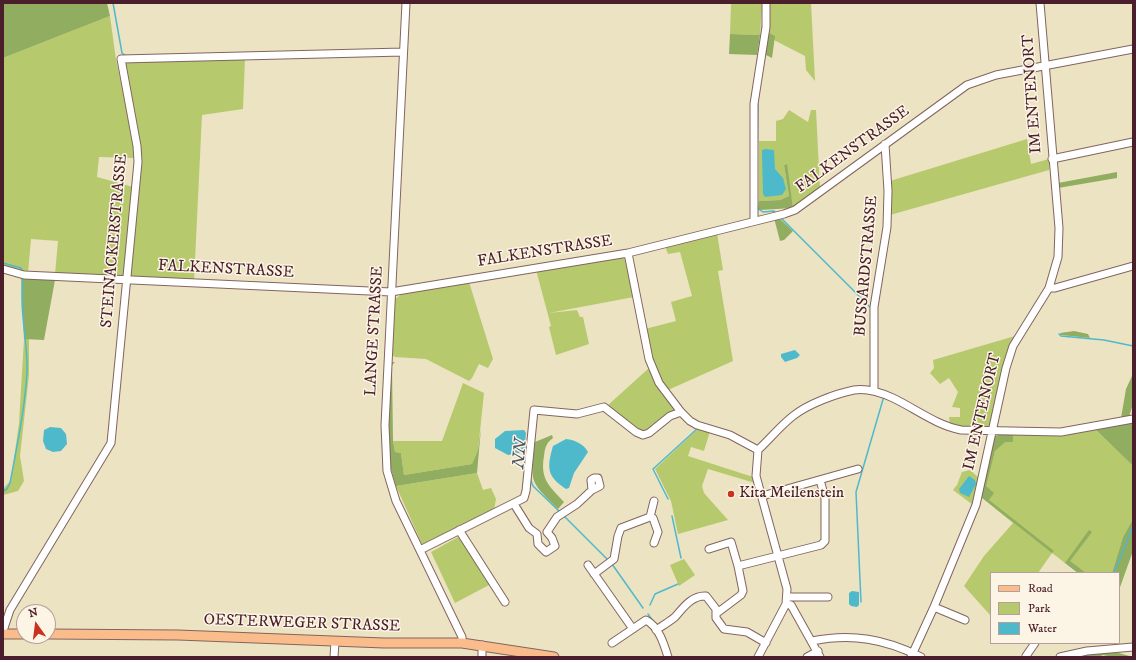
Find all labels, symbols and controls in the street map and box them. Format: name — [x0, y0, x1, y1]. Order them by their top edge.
street label: IM ENTENORT — [1019, 34, 1047, 154]
street label: FALKENSTRASSE — [792, 102, 914, 198]
street label: STEINACKERSTRASSE — [98, 153, 132, 329]
street label: BUSSARDSTRASSE — [851, 195, 883, 337]
street label: FALKENSTRASSE — [476, 232, 614, 272]
street label: FALKENSTRASSE — [158, 257, 294, 283]
street label: LANGE STRASSE — [362, 265, 388, 397]
street label: IM ENTENORT — [960, 352, 1006, 472]
water label: NN — [510, 438, 532, 470]
place label: Kita Meilenstein — [739, 484, 844, 504]
marker: Kita Meilenstein — [726, 489, 736, 499]
legend — [990, 572, 1120, 644]
text: Road — [1028, 581, 1053, 596]
text: Park — [1028, 601, 1050, 616]
north arrow — [16, 604, 56, 644]
text: N — [27, 605, 39, 621]
street label: OESTERWEGER STRASSE — [203, 611, 401, 637]
text: Water — [1028, 621, 1057, 636]

